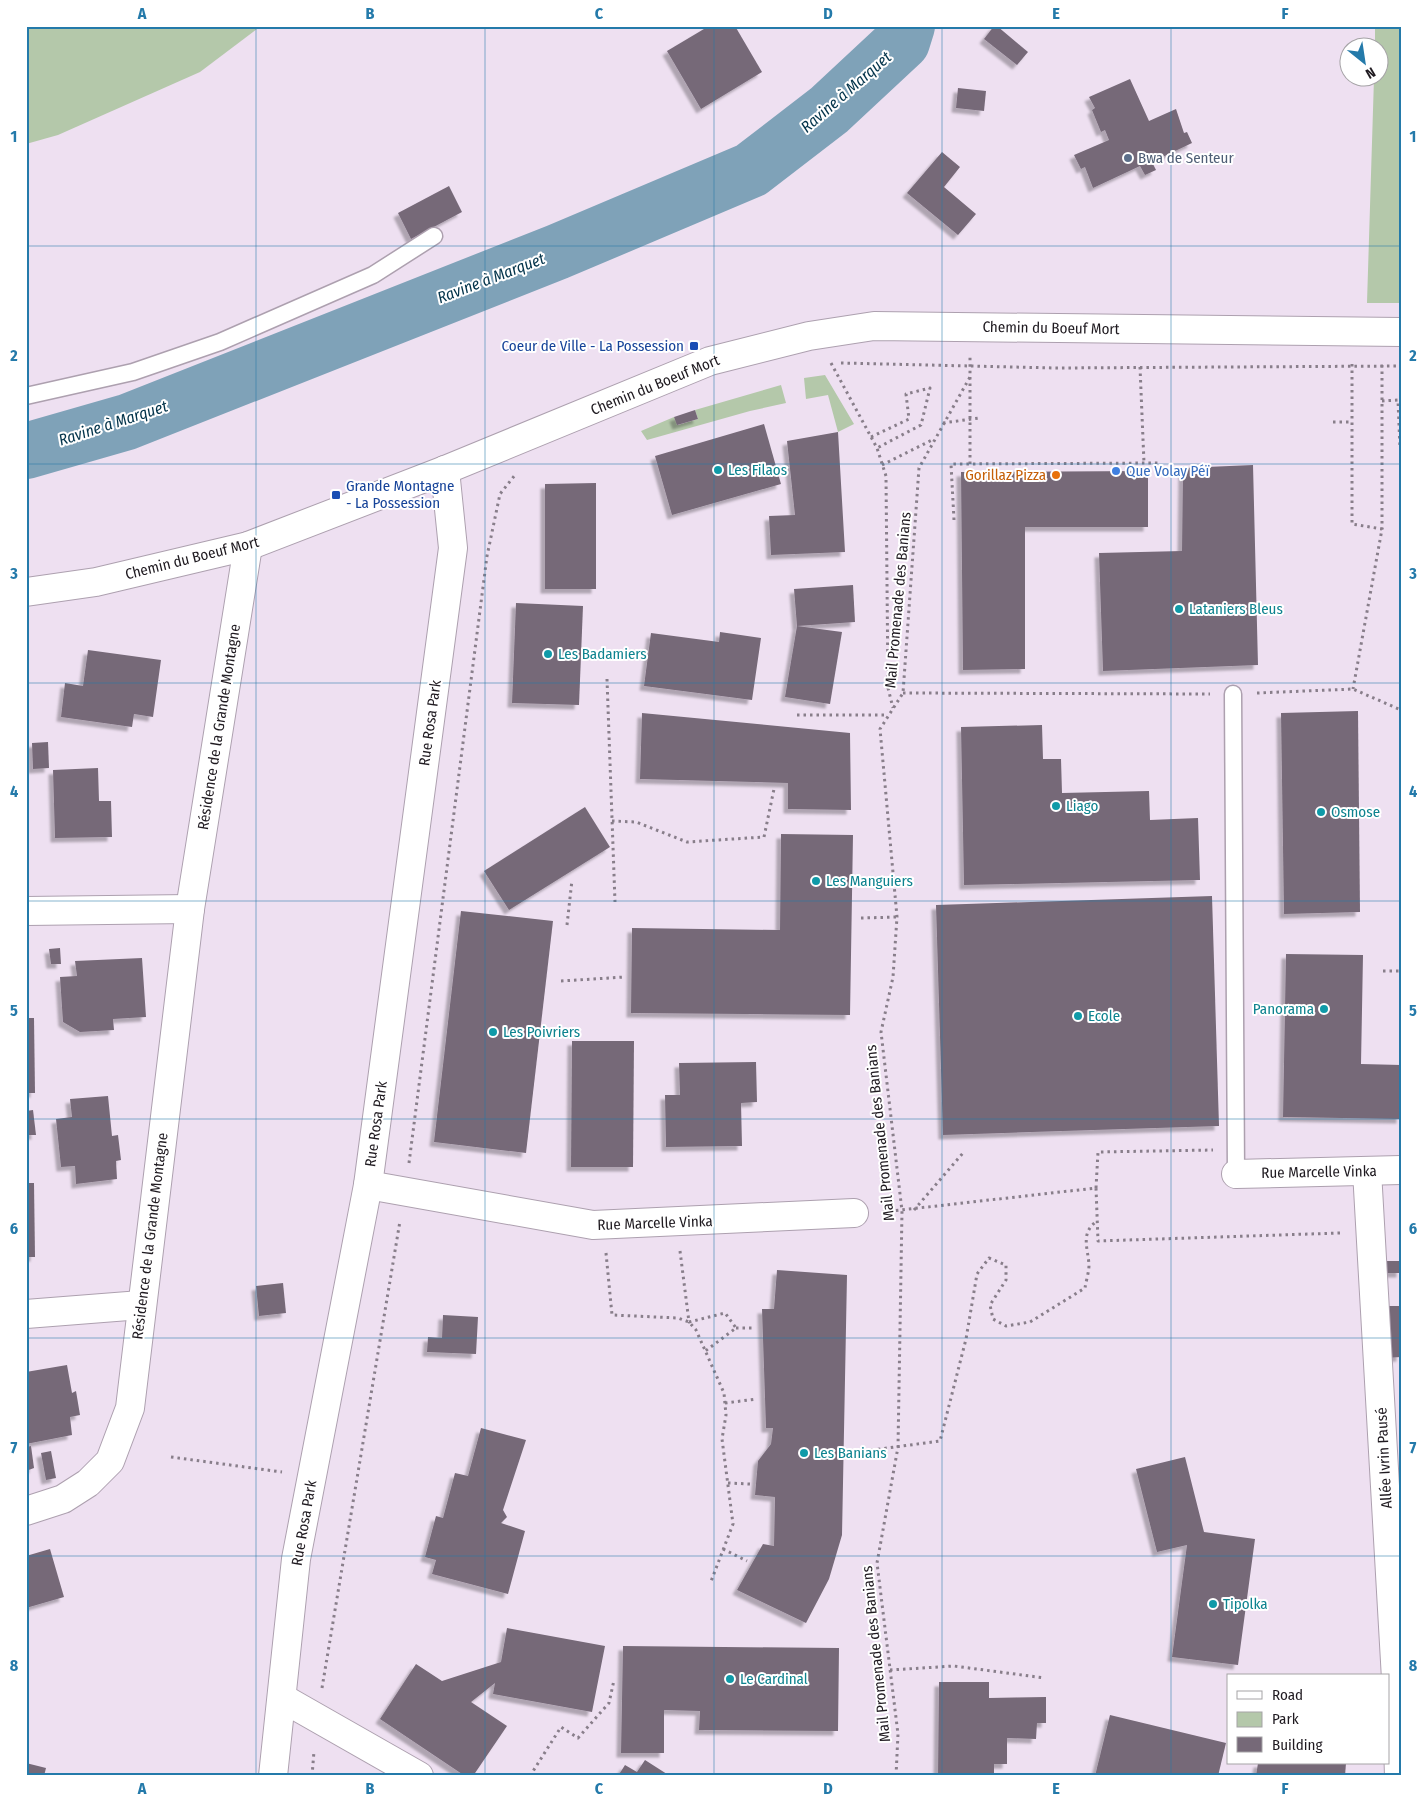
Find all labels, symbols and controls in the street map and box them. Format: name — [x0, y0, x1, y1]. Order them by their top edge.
text: A — [137, 4, 147, 23]
text: B — [366, 4, 375, 23]
text: C — [595, 4, 604, 23]
text: D — [823, 4, 833, 23]
text: E — [1052, 4, 1060, 23]
text: F — [1281, 4, 1289, 23]
north arrow — [1340, 38, 1390, 88]
water label: Ravine à Marquet — [797, 47, 896, 136]
text: N — [1362, 63, 1378, 82]
text: 1 — [11, 127, 17, 146]
text: 1 — [1410, 127, 1416, 146]
place label: Bwa de Senteur — [1138, 149, 1234, 167]
marker: Bwa de Senteur — [1122, 152, 1134, 164]
water label: Ravine à Marquet — [435, 249, 548, 307]
street label: Chemin du Boeuf Mort — [982, 318, 1120, 338]
place label: Coeur de Ville - La Possession — [502, 337, 684, 355]
marker: Coeur de Ville - La Possession — [688, 340, 700, 352]
text: 2 — [9, 346, 18, 365]
text: 2 — [1408, 346, 1417, 365]
street label: Chemin du Boeuf Mort — [588, 351, 722, 419]
water label: Ravine à Marquet — [56, 396, 171, 450]
place label: Les Filaos — [728, 461, 787, 479]
place label: Que Volay Péï — [1126, 462, 1210, 480]
marker: Les Filaos — [712, 464, 724, 476]
marker: Que Volay Péï — [1110, 465, 1122, 477]
place label: Gorillaz Pizza — [965, 466, 1046, 484]
marker: Gorillaz Pizza — [1050, 469, 1062, 481]
place label: Grande Montagne - La Possession — [346, 477, 454, 512]
marker: Grande Montagne - La Possession — [330, 489, 342, 501]
street label: Mail Promenade des Banians — [881, 511, 915, 689]
street label: Chemin du Boeuf Mort — [123, 533, 261, 583]
text: 3 — [9, 564, 18, 583]
text: 3 — [1408, 564, 1417, 583]
place label: Lataniers Bleus — [1189, 600, 1283, 618]
marker: Lataniers Bleus — [1173, 603, 1185, 615]
street label: Résidence de la Grande Montagne — [194, 623, 244, 831]
place label: Les Badamiers — [558, 645, 647, 663]
marker: Les Badamiers — [542, 648, 554, 660]
street label: Rue Rosa Park — [415, 679, 445, 767]
text: 4 — [10, 782, 18, 801]
text: 4 — [1409, 782, 1417, 801]
place label: Liago — [1066, 797, 1098, 815]
marker: Liago — [1050, 800, 1062, 812]
place label: Osmose — [1331, 803, 1380, 821]
marker: Osmose — [1315, 806, 1327, 818]
place label: Les Manguiers — [826, 872, 913, 890]
marker: Les Manguiers — [810, 875, 822, 887]
place label: Panorama — [1253, 1000, 1314, 1018]
text: 5 — [10, 1001, 18, 1020]
text: 5 — [1409, 1001, 1417, 1020]
marker: Panorama — [1318, 1003, 1330, 1015]
place label: Ecole — [1088, 1007, 1120, 1025]
marker: Ecole — [1072, 1010, 1084, 1022]
place label: Les Poivriers — [503, 1023, 580, 1041]
marker: Les Poivriers — [487, 1026, 499, 1038]
street label: Mail Promenade des Banians — [862, 1044, 898, 1222]
street label: Rue Rosa Park — [361, 1080, 391, 1168]
street label: Résidence de la Grande Montagne — [128, 1132, 172, 1340]
street label: Rue Marcelle Vinka — [1261, 1162, 1377, 1182]
street label: Rue Marcelle Vinka — [597, 1212, 713, 1234]
text: 6 — [10, 1219, 18, 1238]
text: 6 — [1409, 1219, 1417, 1238]
street label: Allée Ivrin Pausé — [1372, 1407, 1396, 1509]
text: 7 — [11, 1438, 18, 1457]
text: 7 — [1410, 1438, 1417, 1457]
place label: Les Banians — [814, 1444, 887, 1462]
marker: Les Banians — [798, 1447, 810, 1459]
street label: Rue Rosa Park — [288, 1479, 320, 1567]
street label: Mail Promenade des Banians — [858, 1565, 894, 1743]
place label: Tipolka — [1223, 1595, 1268, 1613]
marker: Tipolka — [1207, 1598, 1219, 1610]
text: 8 — [10, 1656, 19, 1675]
text: 8 — [1409, 1656, 1418, 1675]
place label: Le Cardinal — [740, 1670, 808, 1688]
marker: Le Cardinal — [724, 1673, 736, 1685]
legend — [1227, 1674, 1390, 1764]
text: Road — [1272, 1686, 1303, 1704]
text: Park — [1272, 1710, 1299, 1728]
text: Building — [1272, 1736, 1323, 1754]
text: A — [137, 1779, 147, 1798]
text: B — [366, 1779, 375, 1798]
text: C — [595, 1779, 604, 1798]
text: D — [823, 1779, 833, 1798]
text: E — [1052, 1779, 1060, 1798]
text: F — [1281, 1779, 1289, 1798]

